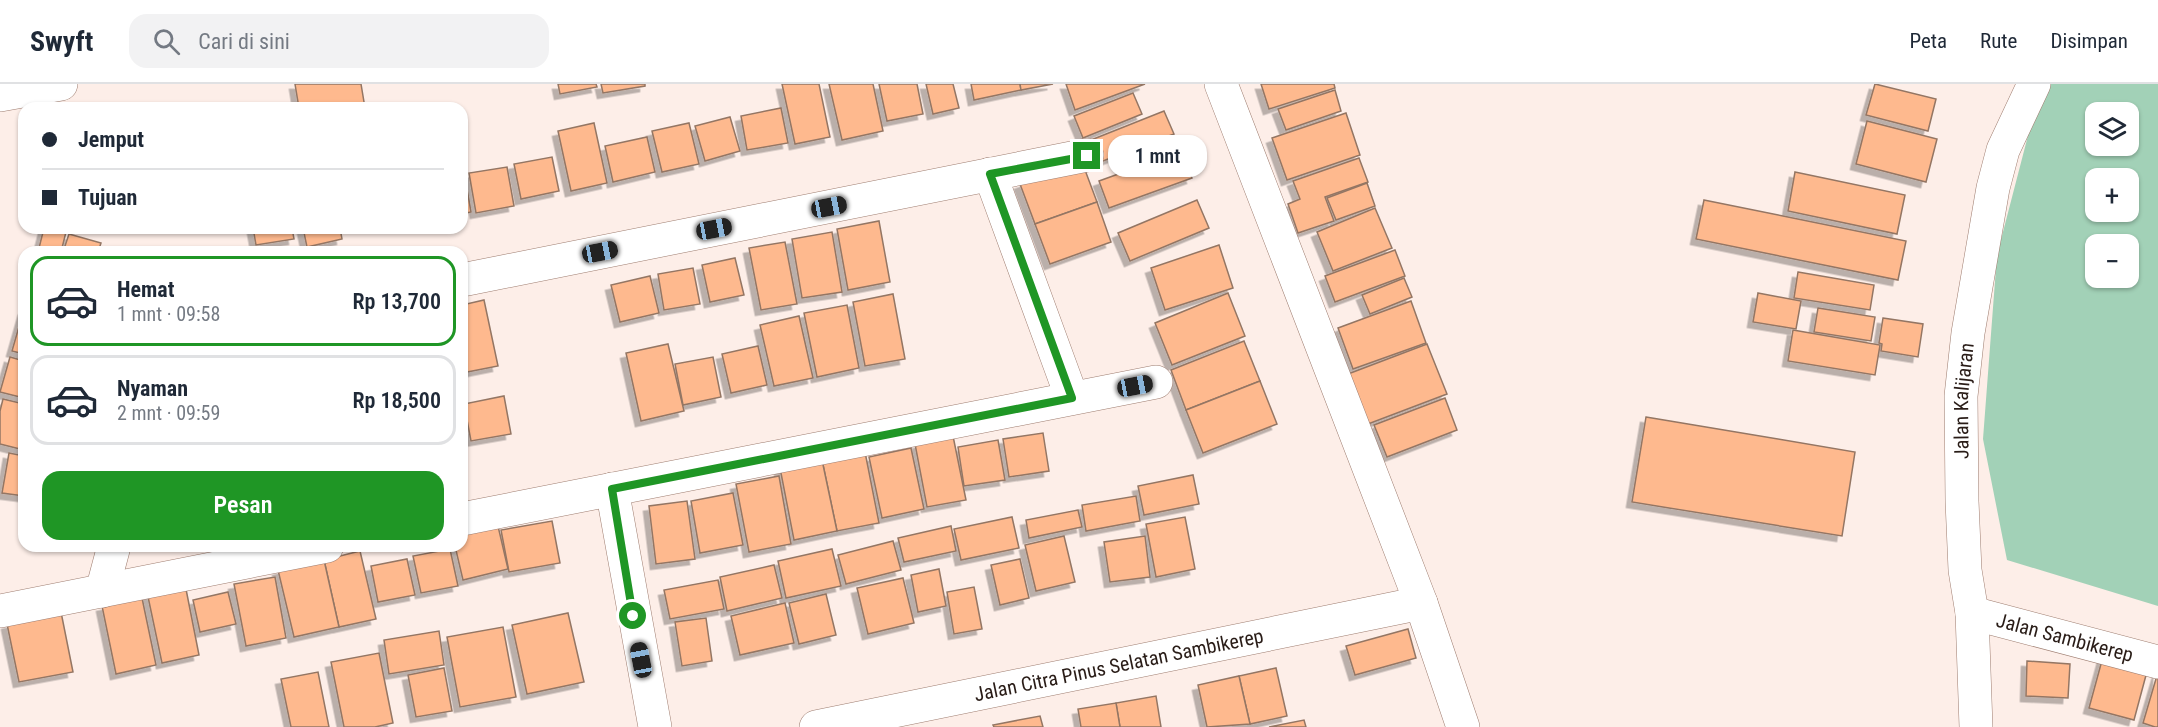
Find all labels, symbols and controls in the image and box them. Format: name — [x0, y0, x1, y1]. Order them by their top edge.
search box — [129, 14, 549, 68]
text: Swyft — [30, 25, 93, 58]
icon: search — [150, 25, 183, 58]
text: Cari di sini — [198, 29, 290, 54]
text: Peta — [1909, 29, 1947, 53]
text: Rute — [1980, 29, 2017, 53]
text: Disimpan — [2050, 29, 2128, 53]
map controls — [2085, 102, 2139, 288]
button: layers — [2085, 102, 2139, 156]
text: Jemput — [78, 127, 144, 152]
callout: 1 mnt — [1108, 135, 1207, 177]
route end — [1073, 142, 1100, 169]
text: 1 mnt — [1135, 144, 1180, 168]
button: + — [2085, 168, 2139, 222]
text: Tujuan — [78, 185, 137, 210]
car — [810, 195, 848, 219]
car — [695, 217, 733, 241]
button: − — [2085, 234, 2139, 288]
car — [581, 240, 619, 264]
icon: car — [45, 274, 99, 328]
text: Hemat — [117, 277, 174, 302]
text: Rp 13,700 — [353, 289, 441, 314]
text: 1 mnt · 09:58 — [117, 302, 220, 326]
street label: Jalan Kalijaran — [1949, 341, 1979, 459]
icon: car — [45, 373, 99, 427]
car — [1116, 374, 1154, 398]
text: Nyaman — [117, 376, 188, 401]
text: Rp 18,500 — [353, 388, 441, 413]
text: 2 mnt · 09:59 — [117, 401, 220, 425]
button: Pesan — [42, 471, 444, 540]
route start — [619, 602, 646, 629]
street label: Jalan Sambikerep — [1994, 608, 2136, 667]
street label: Jalan Citra Pinus Selatan Sambikerep — [972, 624, 1266, 706]
car — [629, 641, 653, 679]

